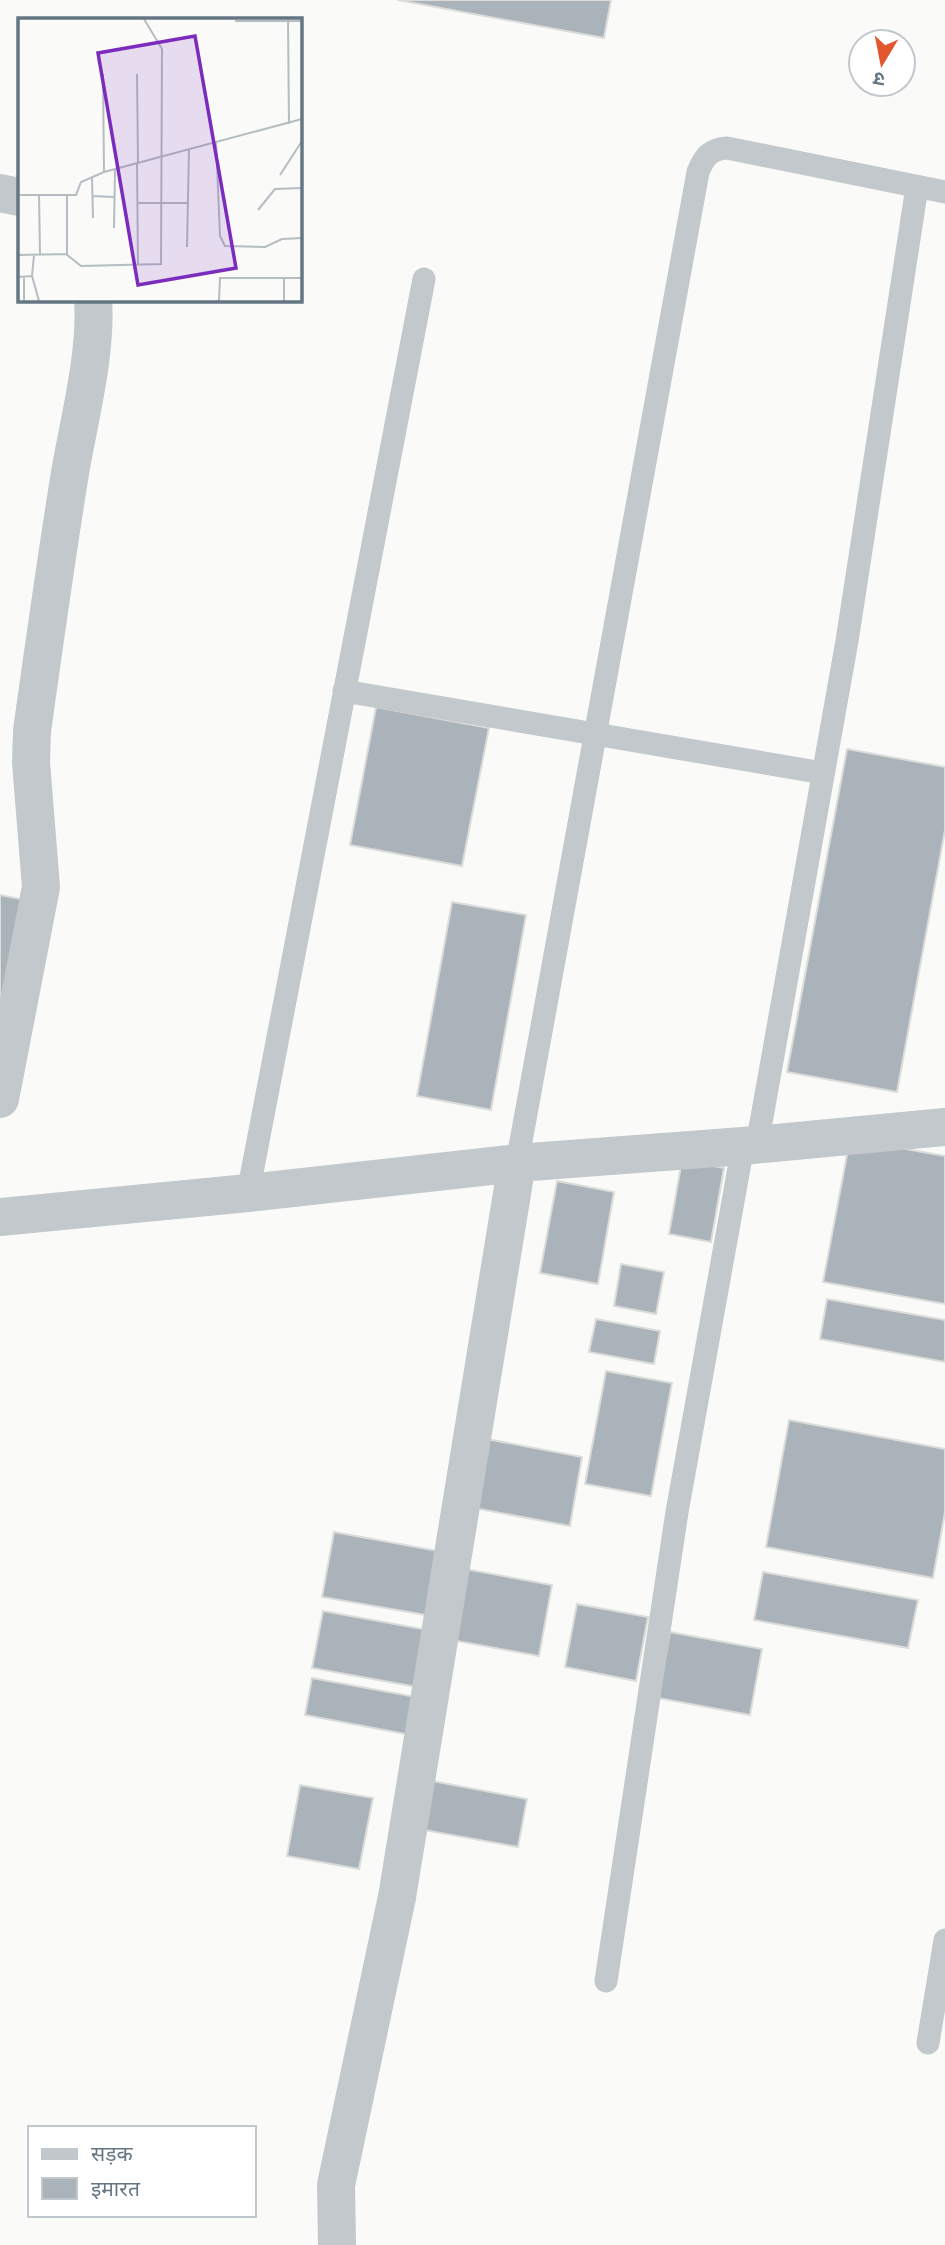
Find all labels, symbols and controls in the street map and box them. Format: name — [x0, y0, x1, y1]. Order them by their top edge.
inset map — [18, 18, 301, 301]
north arrow — [847, 28, 917, 98]
text: उ — [871, 66, 887, 92]
legend — [28, 2126, 256, 2217]
text: सड़क — [91, 2141, 133, 2167]
text: इमारत — [91, 2176, 141, 2202]

